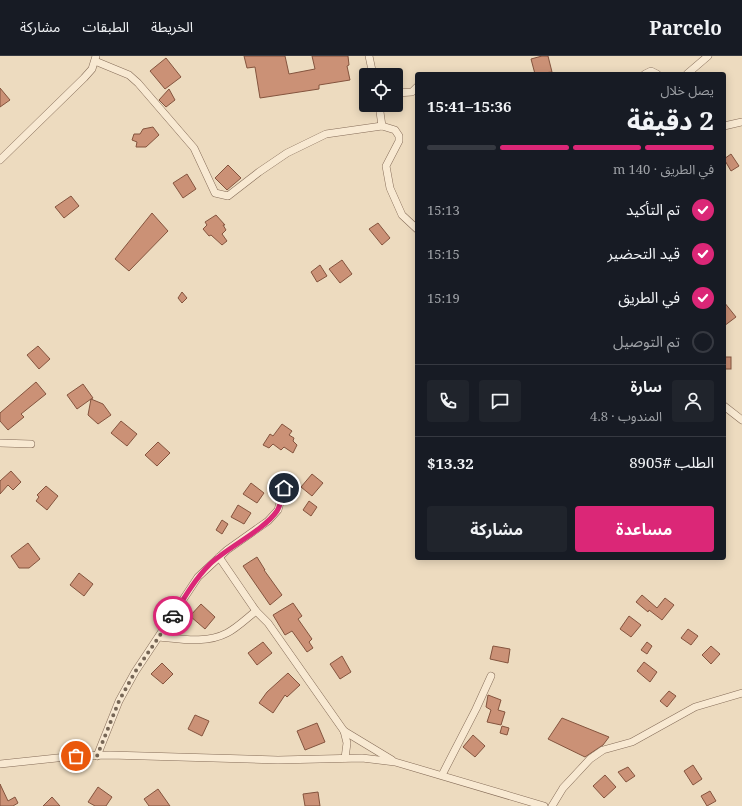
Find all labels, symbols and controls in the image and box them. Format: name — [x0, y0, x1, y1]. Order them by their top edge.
text: Parcelo — [649, 15, 722, 41]
text: مشاركة — [20, 17, 60, 36]
text: الطبقات — [82, 17, 129, 36]
text: الخريطة — [151, 17, 193, 36]
map controls — [359, 68, 403, 112]
button: locate — [359, 68, 403, 112]
text: يصل خلال — [660, 81, 714, 99]
text: 15:36–15:41 — [427, 96, 511, 116]
text: 2 دقيقة — [627, 102, 714, 138]
text: في الطريق · 140 m — [613, 160, 714, 178]
text: تم التأكيد — [626, 199, 680, 219]
icon: check — [692, 199, 714, 221]
text: 15:13 — [427, 201, 460, 219]
text: قيد التحضير — [607, 243, 680, 263]
icon: check — [692, 243, 714, 265]
text: 15:15 — [427, 245, 460, 263]
text: في الطريق — [618, 287, 680, 307]
icon: check — [692, 287, 714, 309]
text: 15:19 — [427, 289, 460, 307]
text: تم التوصيل — [613, 331, 680, 351]
text: سارة — [630, 376, 662, 396]
button: phone — [427, 380, 469, 422]
button: chat — [479, 380, 521, 422]
button: person — [672, 380, 714, 422]
text: المندوب · 4.8 — [590, 407, 662, 425]
text: الطلب #8905 — [629, 452, 714, 472]
text: $13.32 — [427, 453, 474, 473]
pin — [267, 471, 301, 505]
icon: home — [273, 477, 295, 499]
button: مشاركة — [427, 506, 567, 552]
button: مساعدة — [575, 506, 714, 552]
courier — [153, 596, 193, 636]
icon: car — [162, 605, 184, 627]
pin — [59, 739, 93, 773]
icon: bag — [65, 745, 87, 767]

